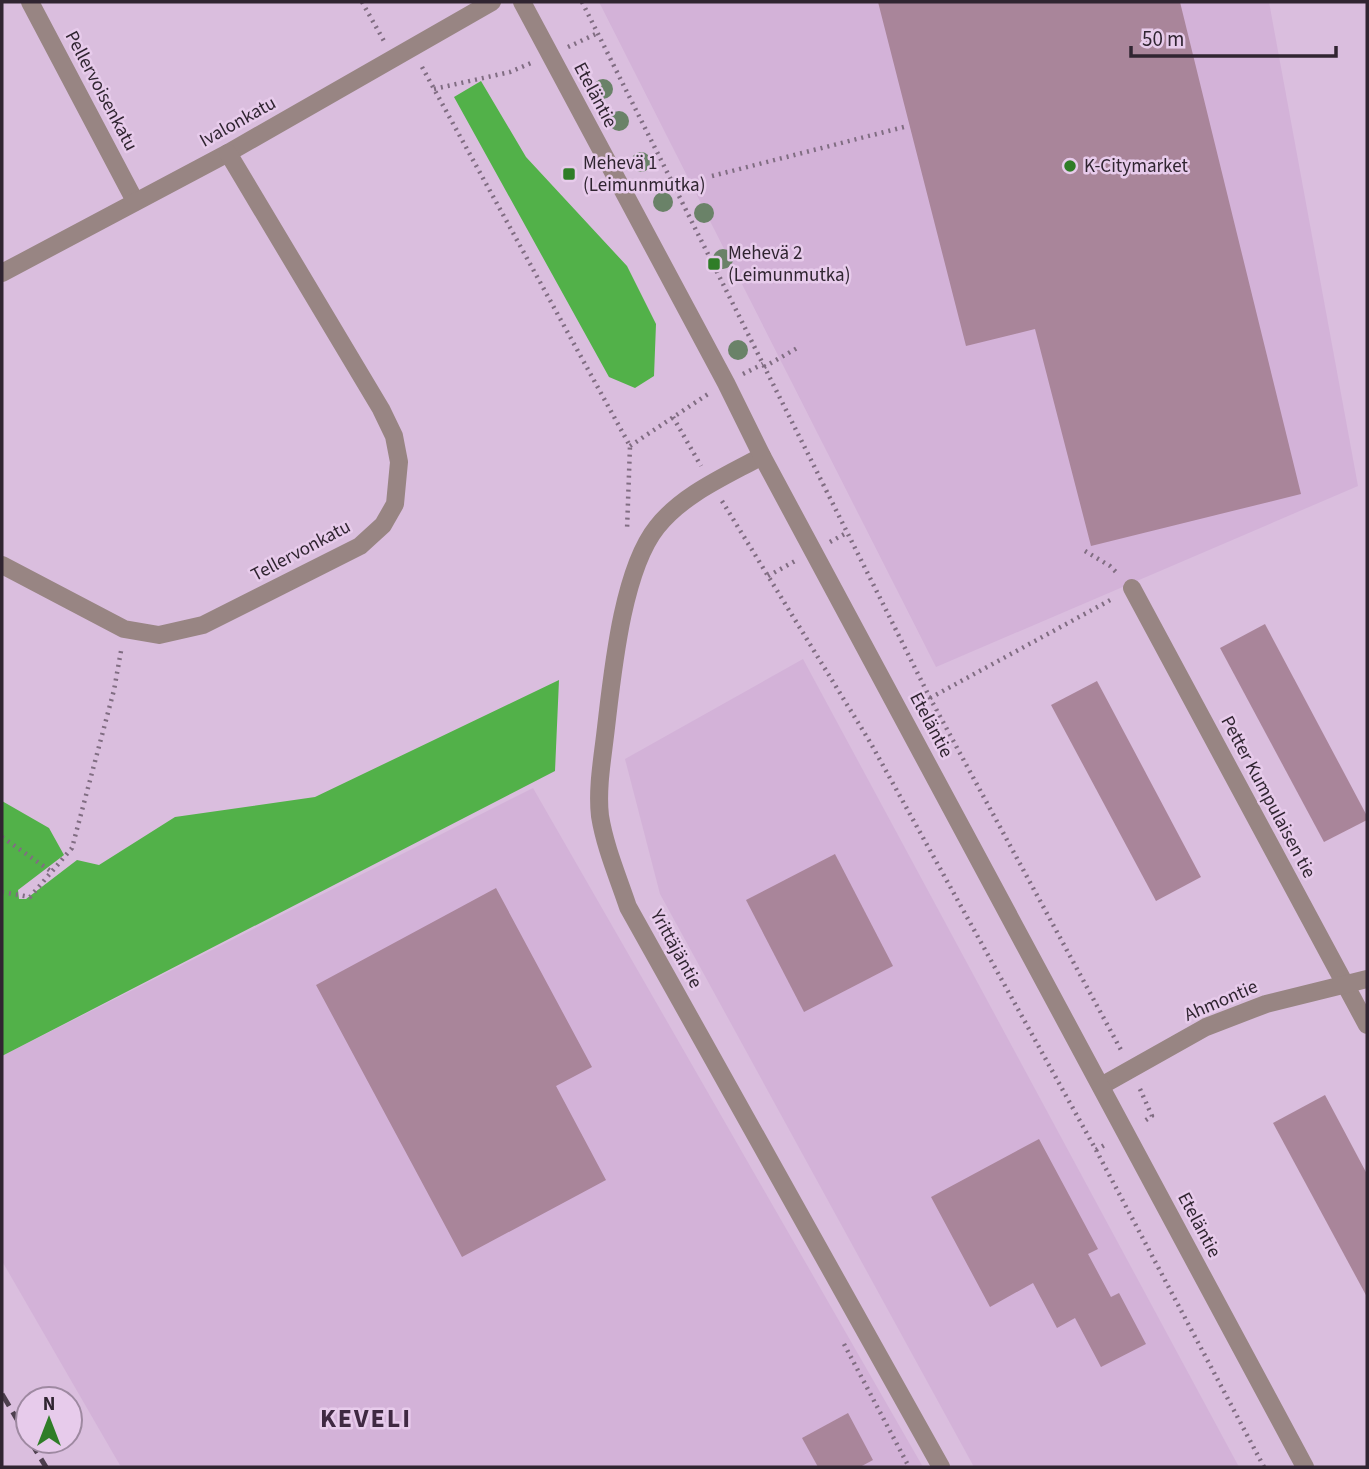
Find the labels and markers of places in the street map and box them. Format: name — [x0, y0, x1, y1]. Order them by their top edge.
place label: Mehevä 1 (Leimunmutka) — [583, 150, 705, 199]
place label: K-Citymarket — [1084, 153, 1188, 180]
marker: K-Citymarket — [1062, 158, 1078, 174]
marker: Mehevä 1 (Leimunmutka) — [561, 166, 577, 182]
place label: Mehevä 2 (Leimunmutka) — [728, 240, 850, 289]
marker: Mehevä 2 (Leimunmutka) — [706, 256, 722, 272]

